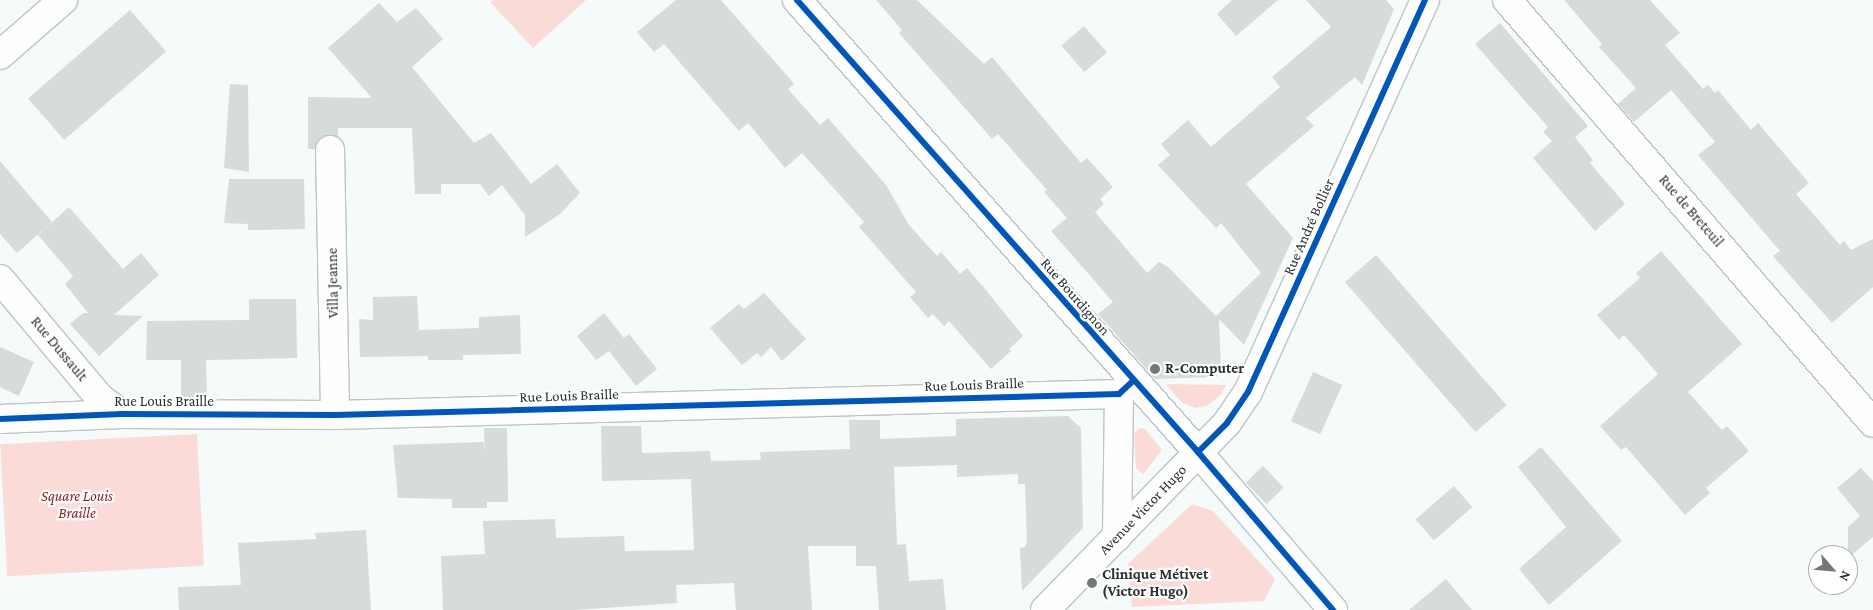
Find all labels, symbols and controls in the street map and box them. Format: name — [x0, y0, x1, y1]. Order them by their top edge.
street label: Rue de Breteuil — [1655, 171, 1727, 251]
street label: Rue André Bollier — [1280, 176, 1338, 278]
street label: Villa Jeanne — [323, 248, 343, 318]
street label: Rue Bourdignon — [1036, 255, 1114, 339]
street label: Rue Dussault — [27, 313, 91, 385]
place label: R-Computer — [1165, 360, 1244, 378]
marker: R-Computer — [1149, 363, 1161, 375]
street label: Rue Louis Braille — [924, 374, 1024, 396]
street label: Rue Louis Braille — [519, 385, 619, 407]
street label: Rue Louis Braille — [114, 393, 214, 411]
street label: Avenue Victor Hugo — [1095, 461, 1191, 559]
park label: Square Louis Braille — [41, 487, 113, 522]
north arrow — [1808, 545, 1858, 595]
place label: Clinique Métivet (Victor Hugo) — [1102, 565, 1208, 600]
text: N — [1836, 568, 1855, 584]
marker: Clinique Métivet (Victor Hugo) — [1086, 577, 1098, 589]

